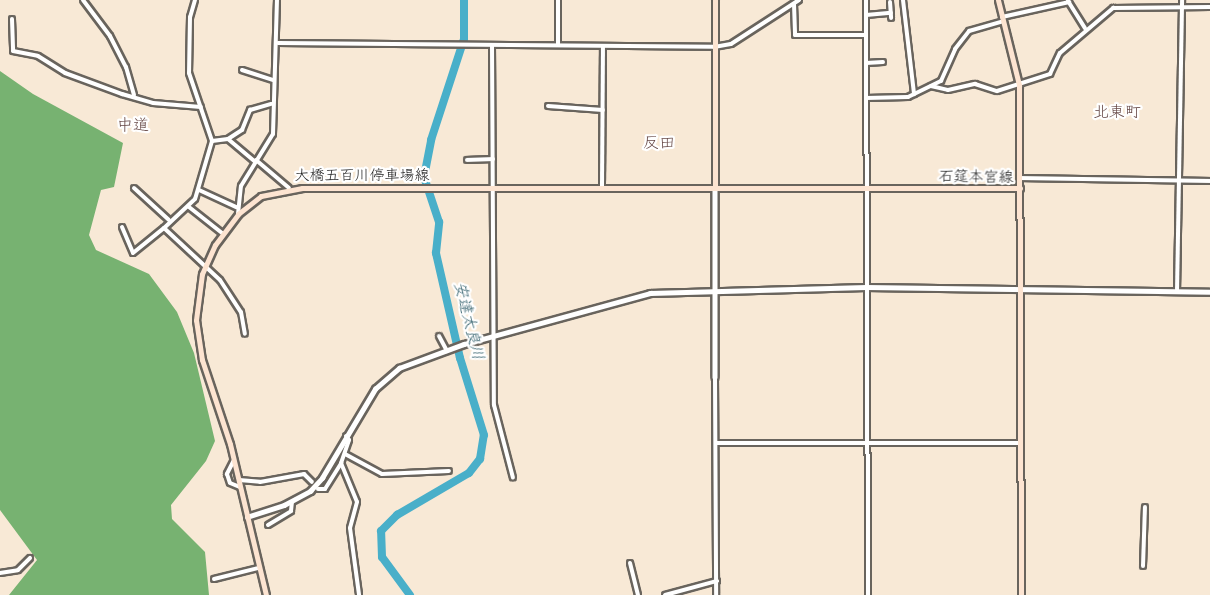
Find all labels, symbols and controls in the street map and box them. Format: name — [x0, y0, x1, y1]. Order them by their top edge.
district label: 北東町 — [1093, 103, 1141, 123]
district label: 中道 — [117, 116, 149, 136]
district label: 反田 — [643, 134, 675, 154]
street label: 大橋五百川停車場線 — [295, 167, 429, 185]
street label: 石筵本宮線 — [938, 167, 1014, 187]
water label: 安達太良川 — [449, 280, 487, 362]

